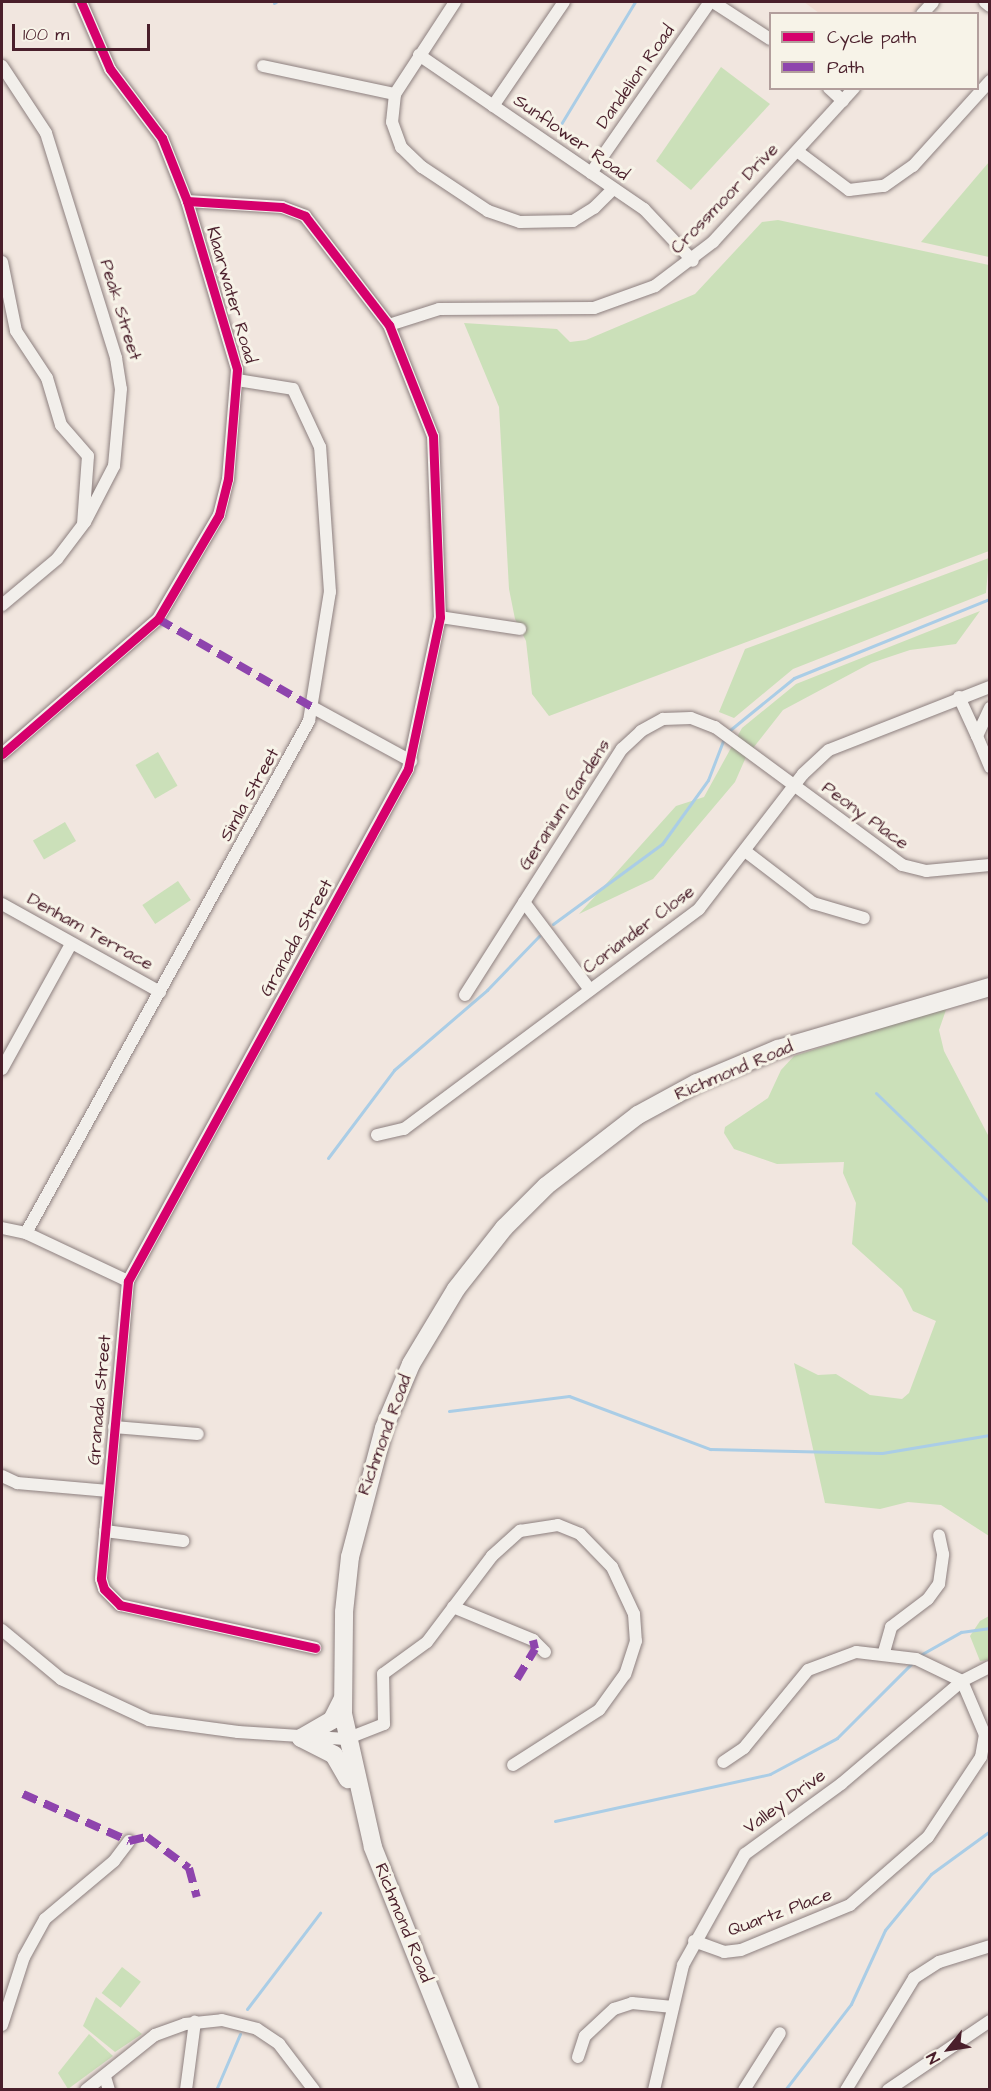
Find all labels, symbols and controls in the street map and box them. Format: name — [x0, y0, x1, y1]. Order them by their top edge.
scale bar — [15, 12, 153, 50]
legend — [769, 12, 979, 90]
street label: Dandelion Road — [592, 21, 680, 133]
text: 100 m — [23, 22, 69, 47]
text: Cycle path — [827, 25, 916, 50]
text: Path — [827, 55, 864, 80]
street label: Sunflower Road — [509, 90, 633, 186]
street label: Crossmoor Drive — [667, 139, 783, 259]
street label: Klaarwater Road — [201, 224, 261, 366]
street label: Peak Street — [94, 257, 146, 363]
street label: Geranium Gardens — [515, 735, 615, 875]
street label: Simla Street — [216, 745, 284, 845]
street label: Peony Place — [817, 777, 913, 855]
street label: Granada Street — [256, 876, 338, 1000]
street label: Coriander Close — [579, 881, 699, 979]
street label: Denham Terrace — [23, 888, 157, 976]
street label: Richmond Road — [671, 1036, 797, 1106]
street label: Granada Street — [84, 1334, 116, 1466]
street label: Richmond Road — [353, 1372, 417, 1498]
street label: Valley Drive — [740, 1765, 830, 1839]
street label: Richmond Road — [369, 1860, 437, 1986]
street label: Quartz Place — [725, 1884, 835, 1942]
north arrow — [919, 2019, 979, 2079]
text: N — [921, 2048, 945, 2068]

